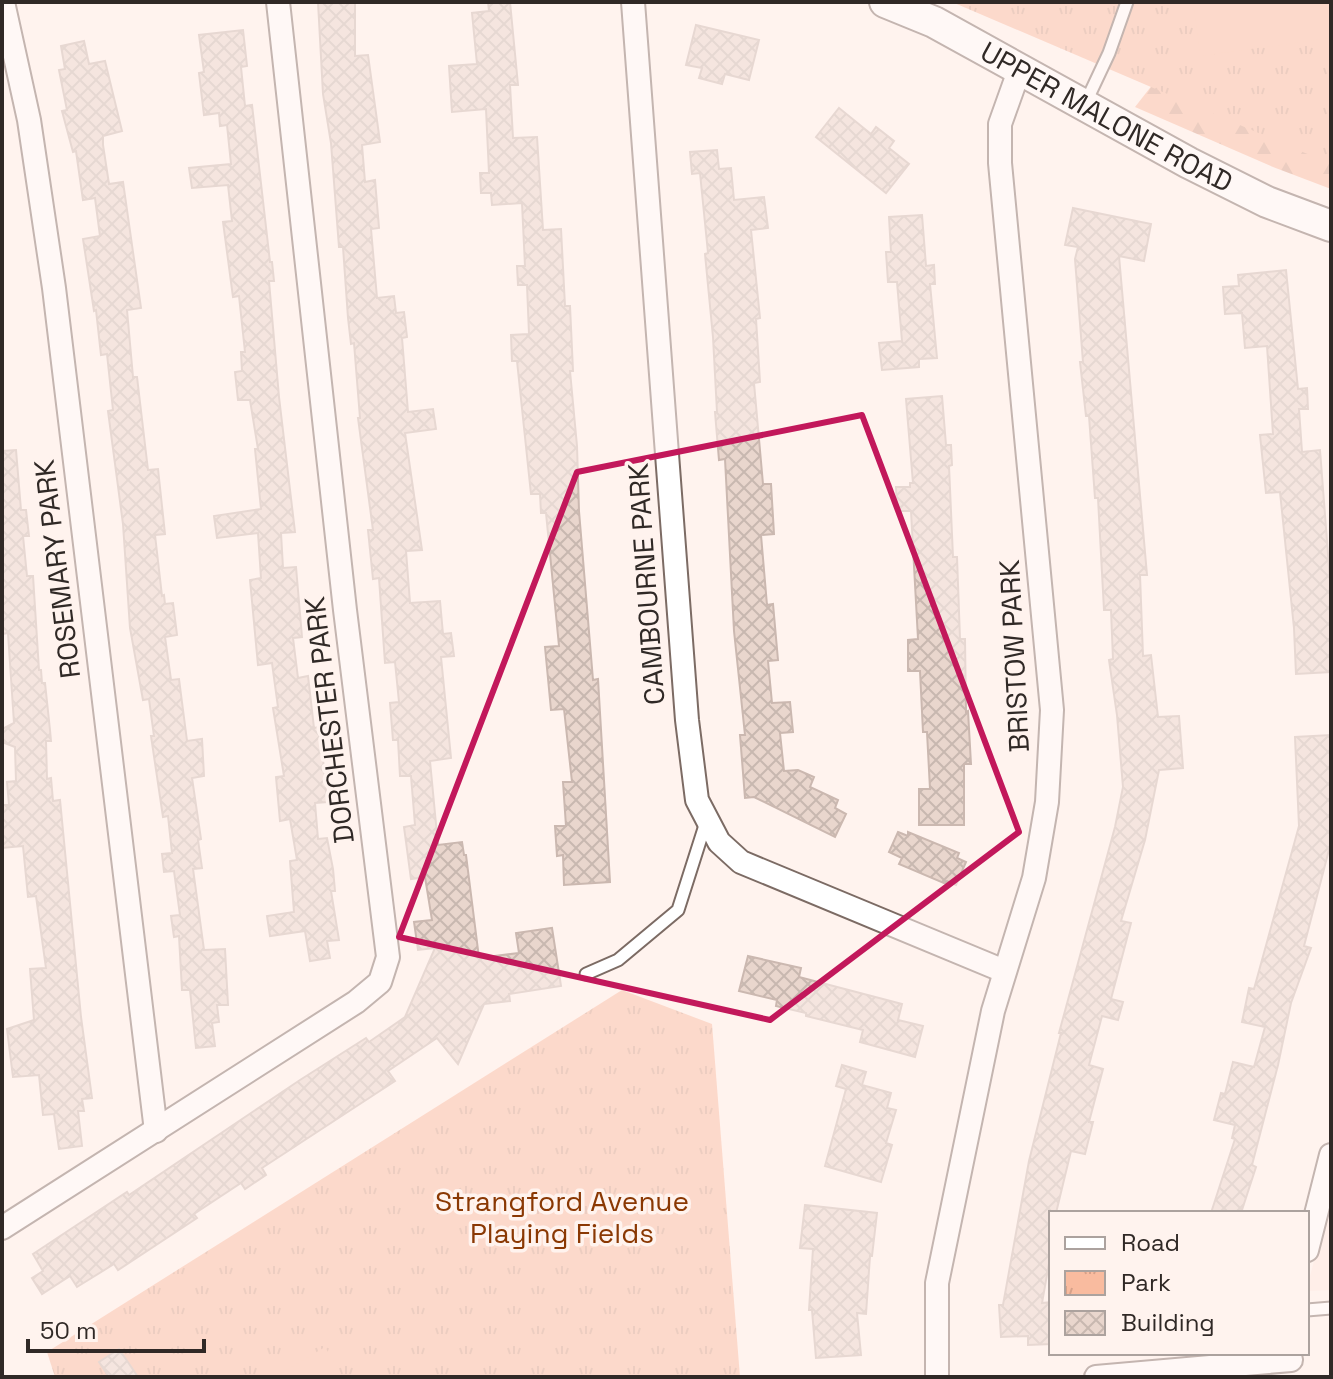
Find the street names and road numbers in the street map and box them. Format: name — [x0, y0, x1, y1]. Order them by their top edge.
street label: UPPER MALONE ROAD — [974, 33, 1239, 200]
street label: ROSEMARY PARK — [26, 458, 88, 680]
street label: CAMBOURNE PARK — [620, 462, 672, 706]
street label: BRISTOW PARK — [991, 559, 1037, 753]
street label: DORCHESTER PARK — [296, 595, 362, 845]

